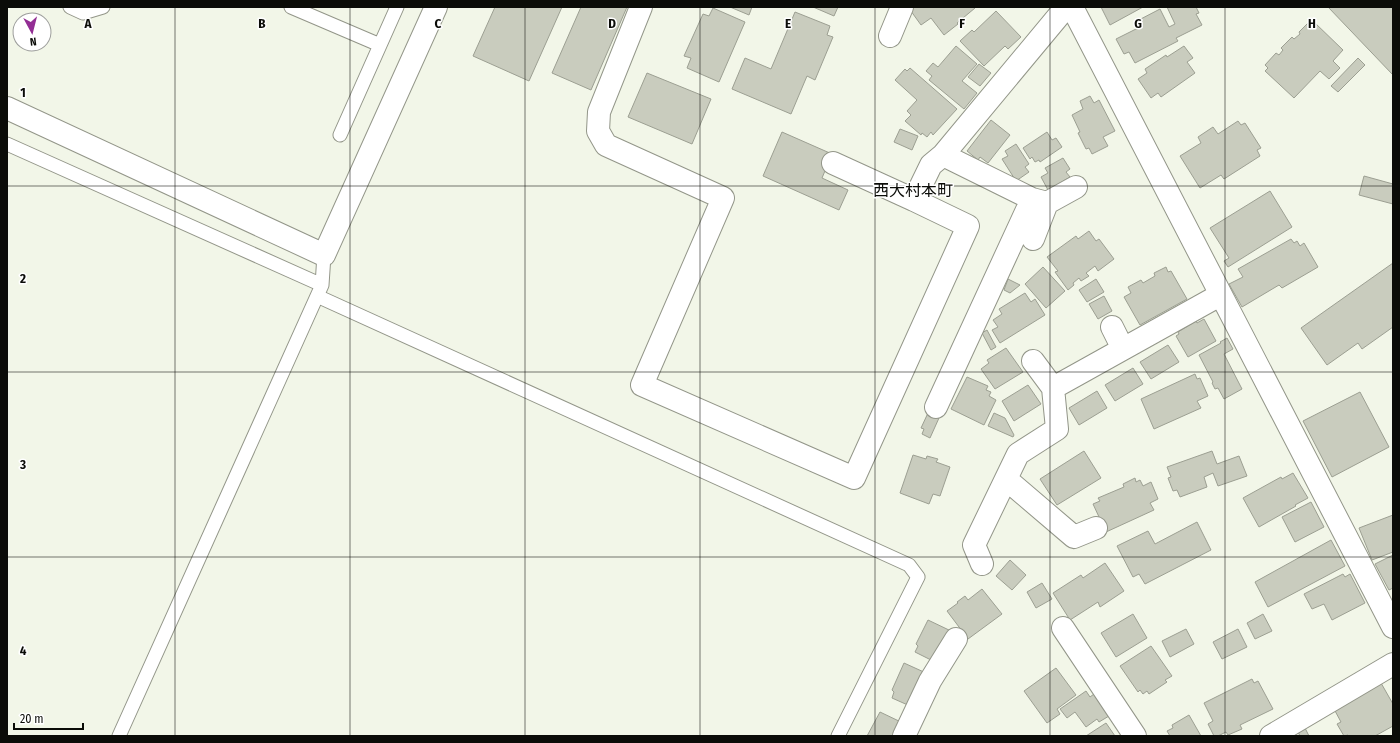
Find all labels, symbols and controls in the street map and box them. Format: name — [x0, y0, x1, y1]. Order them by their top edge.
north arrow — [12, 12, 52, 52]
text: A — [83, 16, 92, 31]
text: B — [258, 16, 266, 31]
text: C — [435, 16, 442, 31]
text: D — [608, 16, 616, 31]
text: E — [785, 16, 791, 31]
text: F — [959, 16, 965, 31]
text: G — [1134, 16, 1142, 31]
text: H — [1308, 16, 1316, 31]
text: N — [29, 35, 37, 48]
text: 1 — [20, 85, 26, 100]
district label: 西大村本町 — [873, 181, 953, 200]
text: 2 — [19, 271, 26, 286]
text: 3 — [19, 457, 26, 472]
text: 4 — [20, 643, 27, 658]
scale bar — [14, 705, 83, 731]
text: 20 m — [20, 712, 44, 726]

